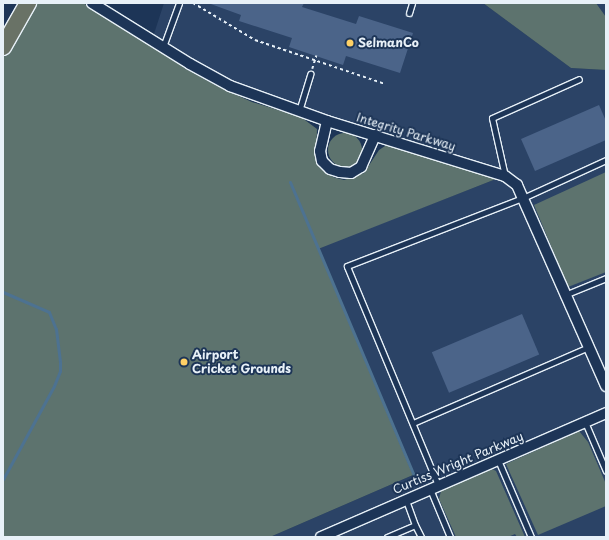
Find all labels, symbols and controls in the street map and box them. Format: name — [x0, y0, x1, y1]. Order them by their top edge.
place label: SelmanCo — [358, 36, 419, 50]
marker: SelmanCo — [345, 38, 355, 48]
street label: Integrity Parkway — [354, 110, 458, 154]
place label: Airport Cricket Grounds — [192, 348, 292, 376]
marker: Airport Cricket Grounds — [179, 357, 189, 367]
street label: Curtiss Wright Parkway — [391, 429, 525, 497]

